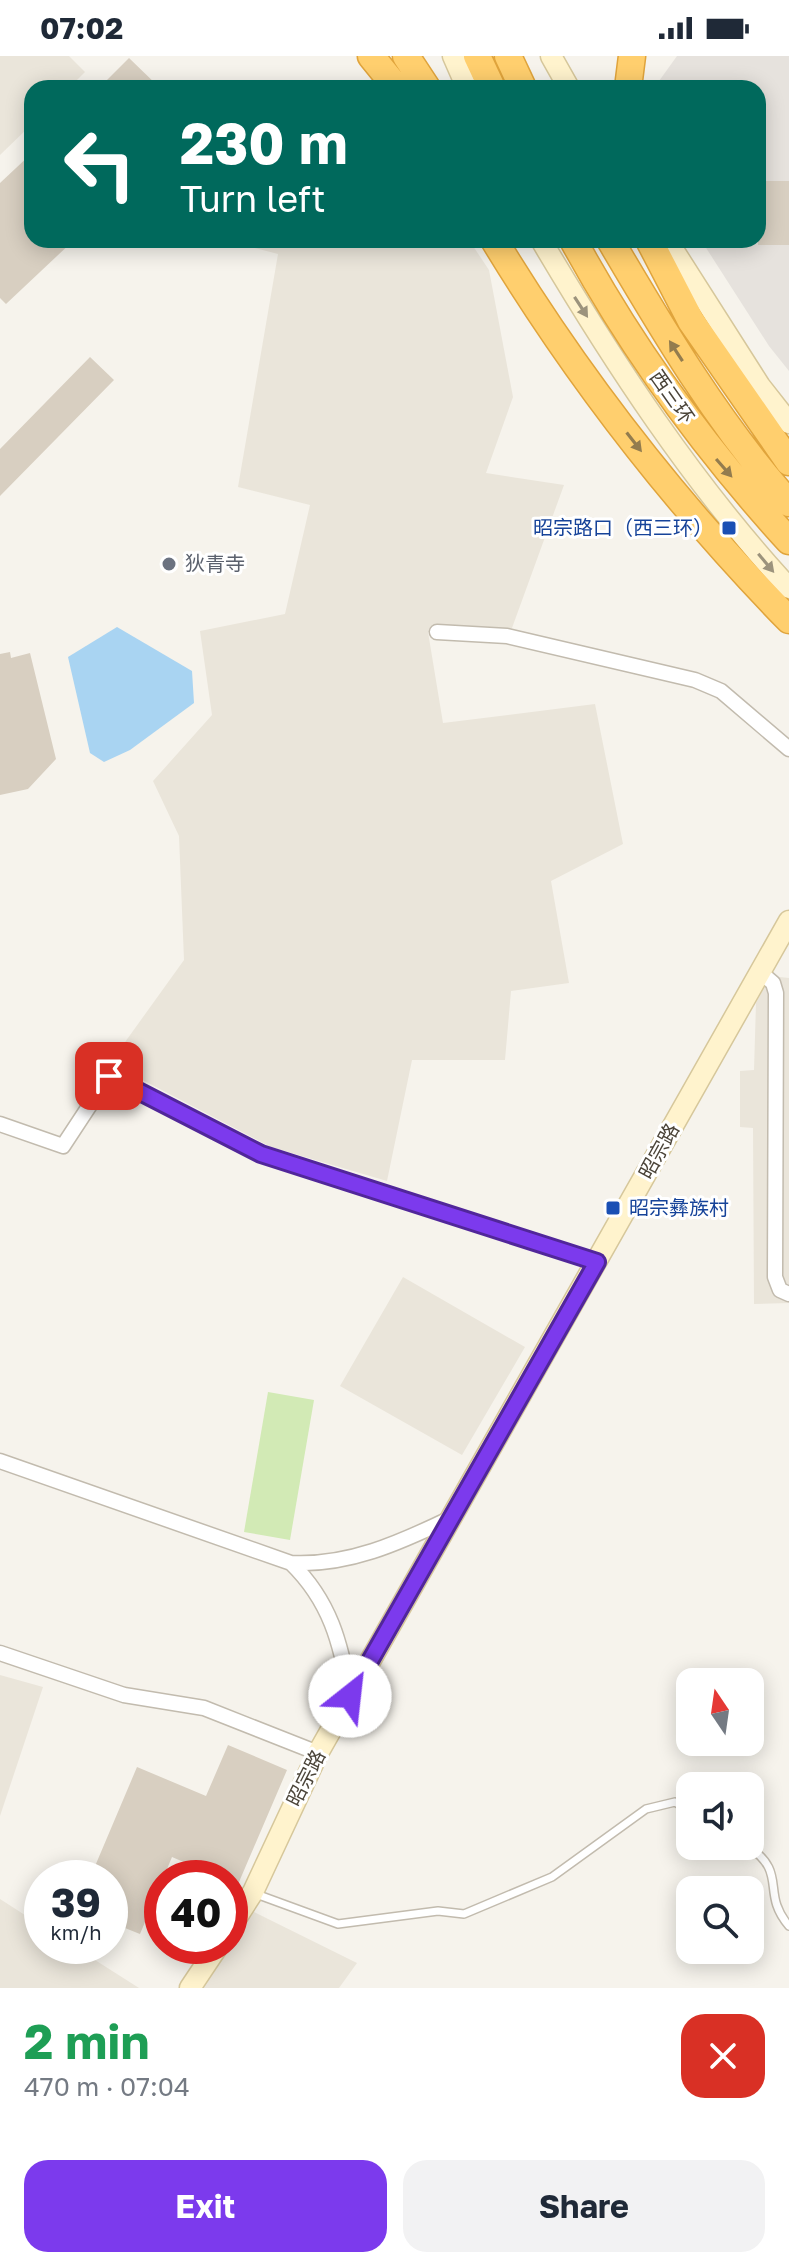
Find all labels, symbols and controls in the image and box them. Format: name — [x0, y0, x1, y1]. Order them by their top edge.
text: 07:02 — [40, 10, 123, 46]
text: 230 m — [180, 109, 348, 176]
icon: left — [48, 112, 152, 216]
text: Turn left — [180, 177, 326, 220]
one-way arrow — [573, 296, 588, 318]
one-way arrow — [669, 340, 683, 362]
street label: 西三环 — [646, 365, 700, 428]
one-way arrow — [625, 432, 641, 452]
one-way arrow — [715, 458, 733, 477]
place label: 昭宗路口（西三环） — [533, 515, 713, 539]
marker: 昭宗路口（西三环） — [720, 519, 738, 537]
place label: 狄青寺 — [185, 551, 245, 575]
one-way arrow — [757, 552, 774, 572]
marker: 狄青寺 — [160, 555, 178, 573]
pin — [75, 1042, 143, 1110]
icon: arrive — [87, 1054, 131, 1098]
street label: 昭宗路 — [633, 1118, 683, 1183]
place label: 昭宗彝族村 — [629, 1195, 729, 1219]
marker: 昭宗彝族村 — [604, 1199, 622, 1217]
position arrow — [308, 1654, 392, 1738]
north arrow — [676, 1668, 764, 1756]
map controls — [676, 1668, 764, 1964]
street label: 昭宗路 — [281, 1745, 329, 1810]
button: sound — [676, 1772, 764, 1860]
speed limit sign: 40 — [144, 1860, 248, 1964]
button: search — [676, 1876, 764, 1964]
text: 39 — [51, 1878, 101, 1926]
text: km/h — [51, 1920, 101, 1944]
text: 2 min — [24, 2012, 149, 2070]
button: close — [681, 2014, 765, 2098]
text: 470 m · 07:04 — [24, 2071, 190, 2102]
button: Exit — [24, 2160, 387, 2252]
button: Share — [403, 2160, 765, 2252]

